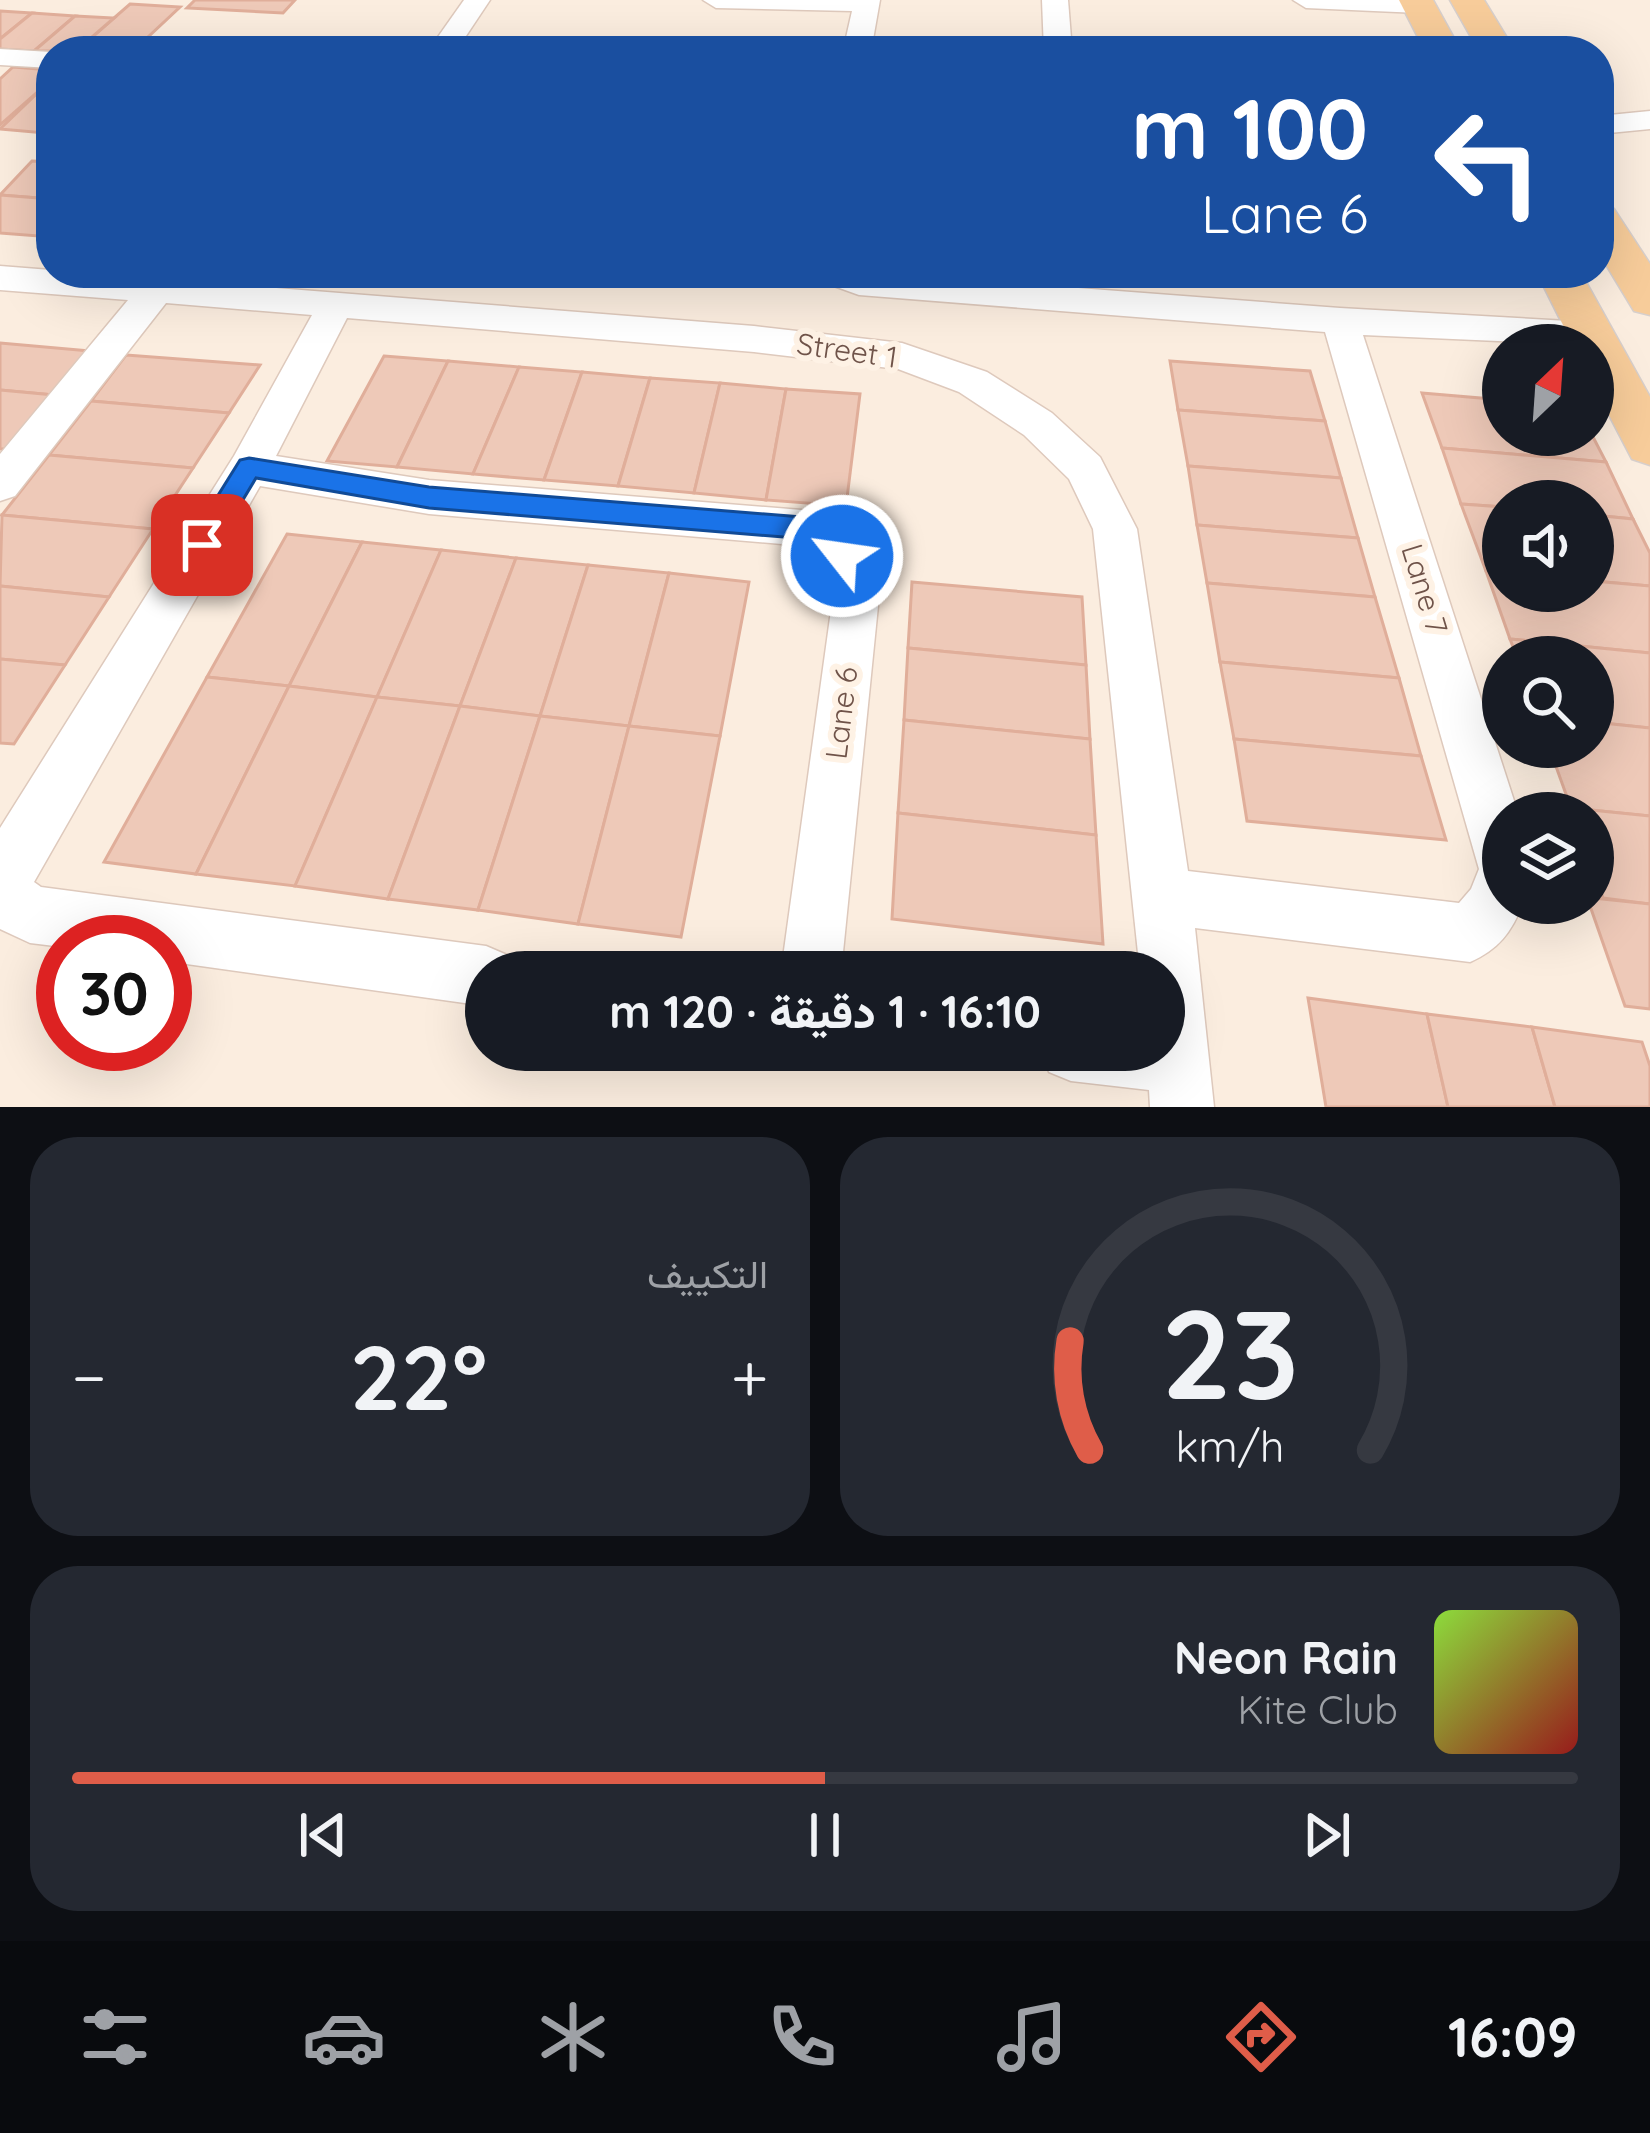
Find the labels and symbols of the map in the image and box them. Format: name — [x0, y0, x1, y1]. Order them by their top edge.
street label: Street 1 — [794, 324, 900, 376]
north arrow — [1482, 324, 1614, 456]
position arrow — [779, 493, 905, 619]
pin — [151, 494, 253, 596]
street label: Lane 7 — [1393, 539, 1457, 638]
street label: Lane 6 — [816, 665, 866, 761]
speed limit sign: 30 — [36, 915, 192, 1071]

